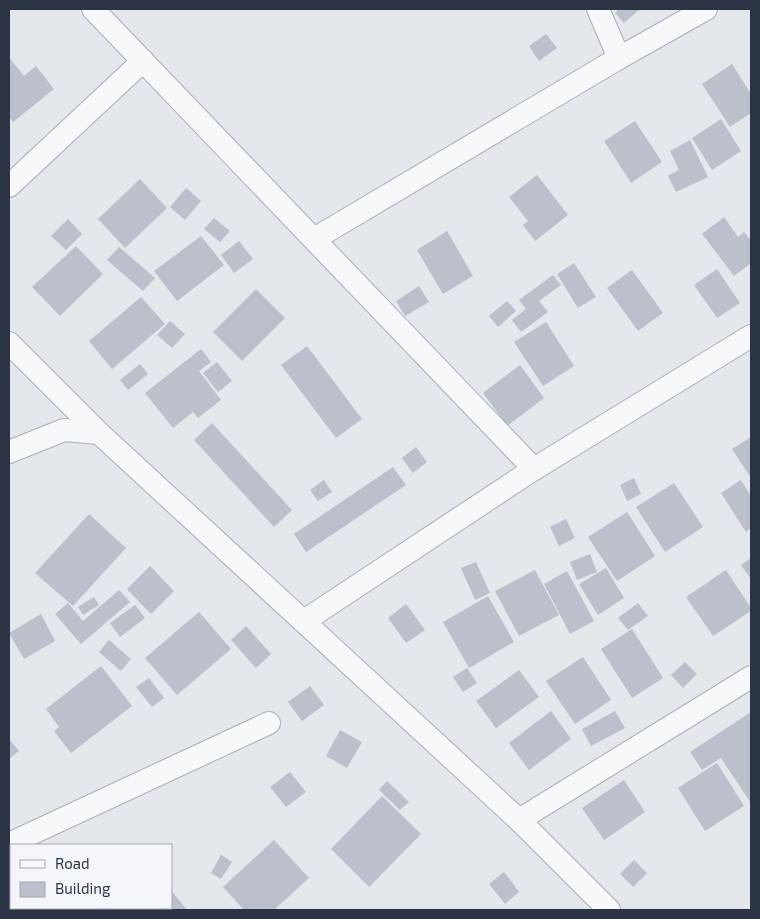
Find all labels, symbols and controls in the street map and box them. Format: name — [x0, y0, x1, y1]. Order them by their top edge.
legend — [10, 844, 172, 909]
text: Road — [55, 854, 90, 872]
text: Building — [55, 879, 111, 897]

